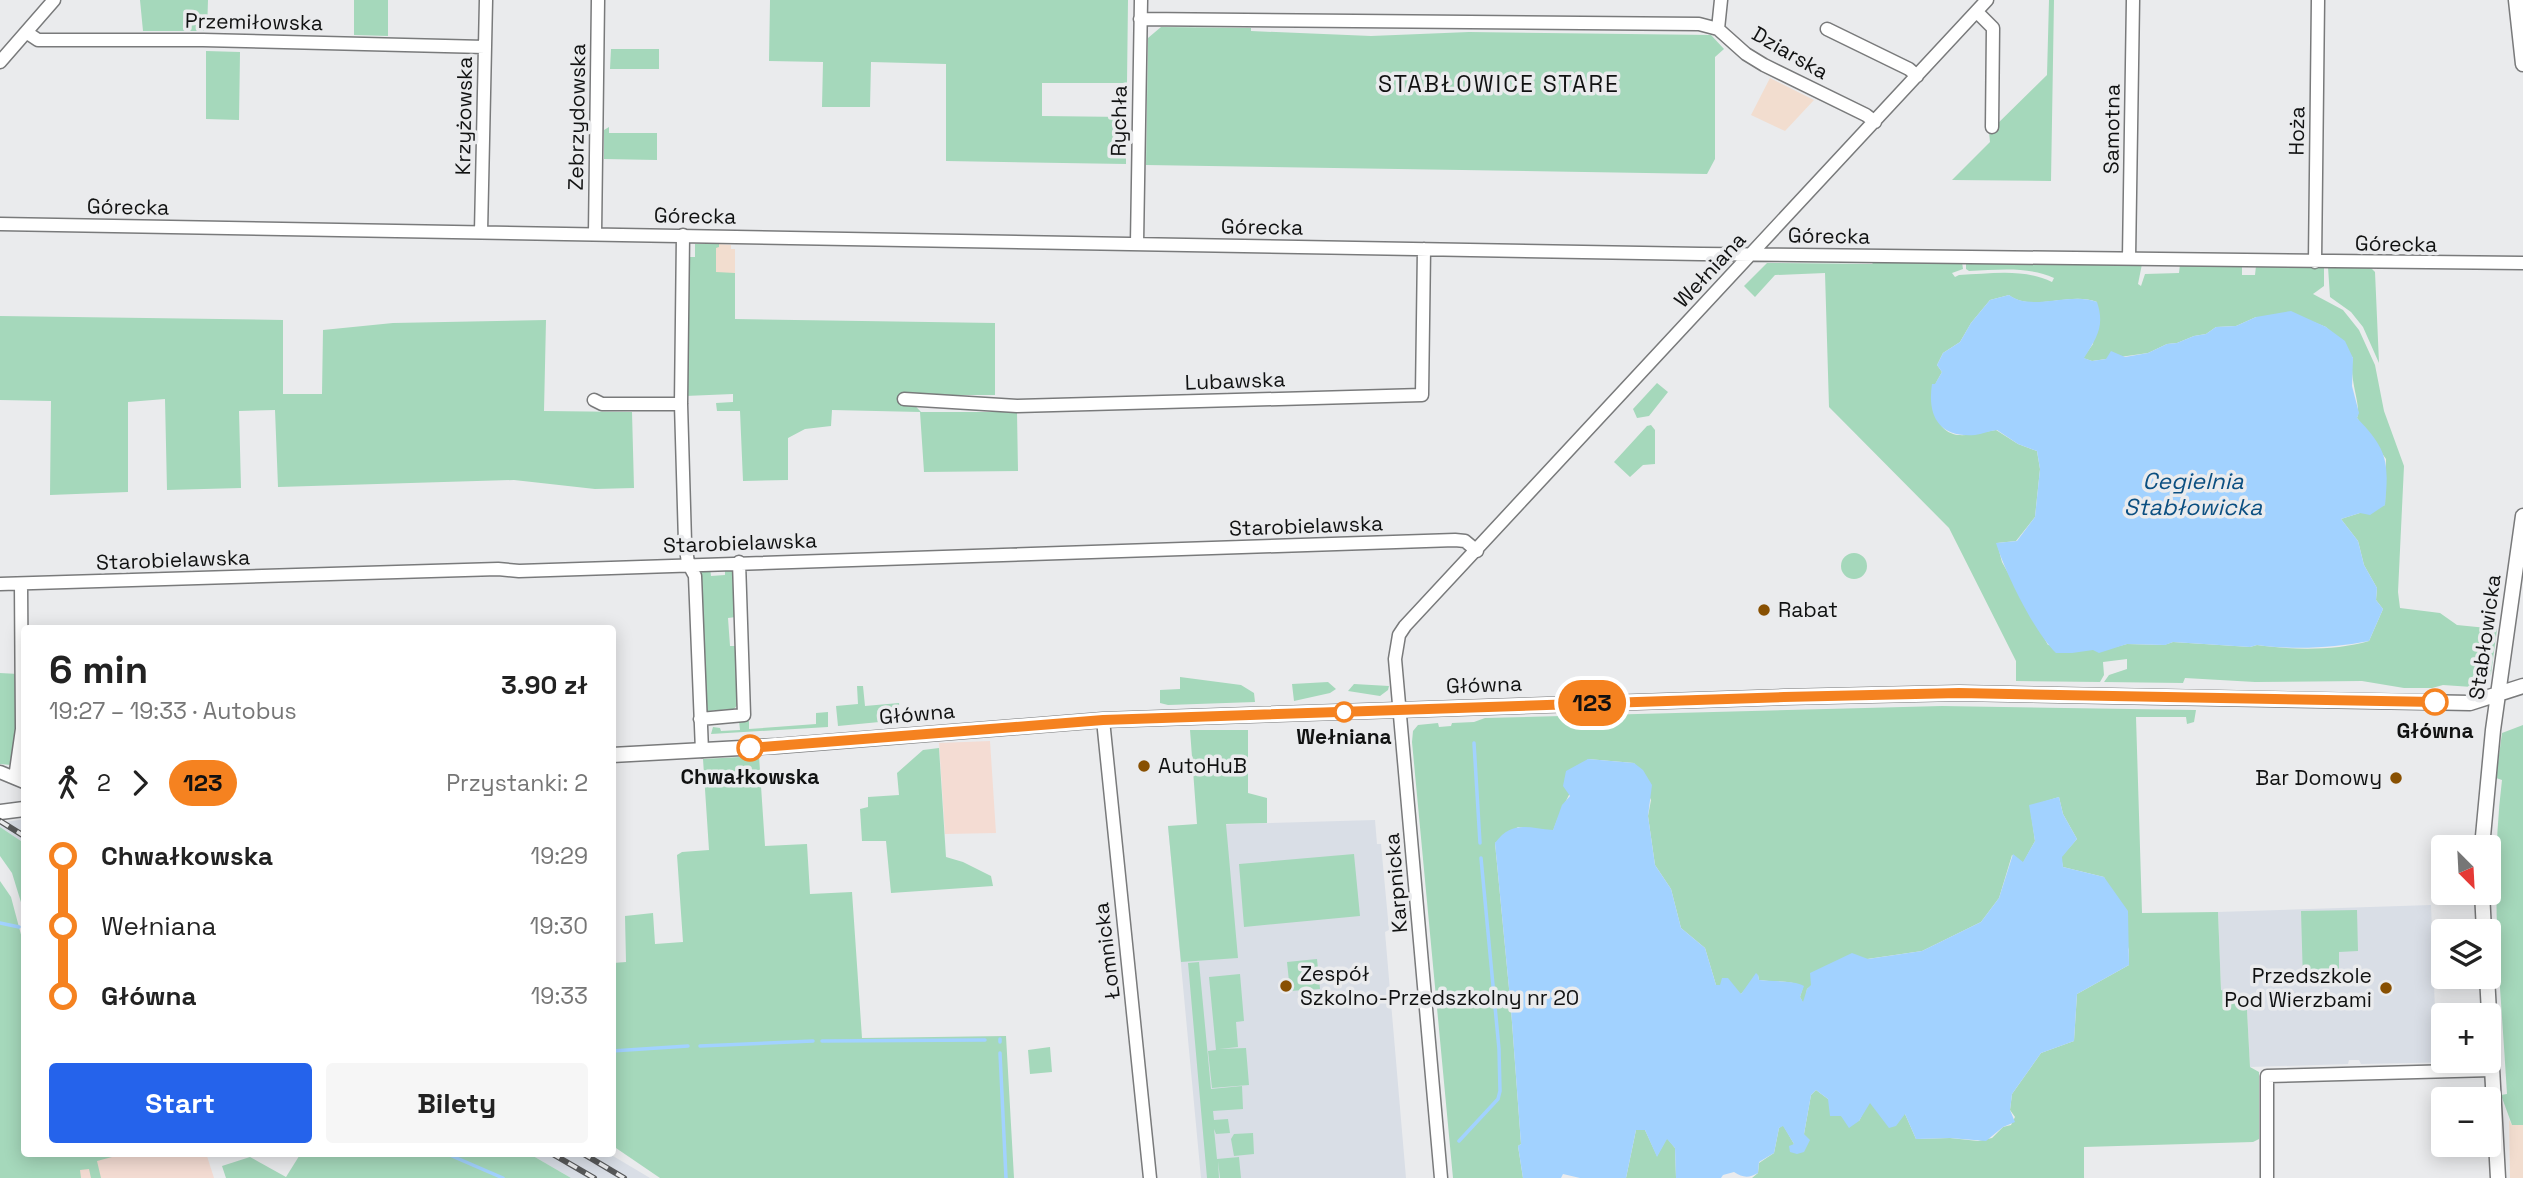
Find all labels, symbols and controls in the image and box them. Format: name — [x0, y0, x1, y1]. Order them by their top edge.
street label: Przemiłowska — [185, 7, 323, 36]
street label: Dziarska — [1747, 20, 1833, 85]
street label: Zebrzydowska — [562, 43, 591, 191]
street label: Krzyżowska — [449, 56, 478, 176]
district label: STABŁOWICE STARE — [1378, 69, 1620, 99]
street label: Samotna — [2097, 84, 2126, 174]
street label: Rychła — [1104, 85, 1133, 157]
street label: Hoża — [2283, 106, 2310, 156]
street label: Górecka — [87, 192, 169, 221]
street label: Górecka — [654, 201, 736, 230]
street label: Górecka — [1221, 212, 1303, 241]
street label: Górecka — [1788, 221, 1870, 250]
street label: Wełniana — [1668, 226, 1751, 313]
street label: Górecka — [2355, 229, 2437, 258]
street label: Lubawska — [1184, 365, 1286, 396]
water label: Cegielnia Stabłowicka — [2124, 466, 2263, 522]
street label: Starobielawska — [1229, 509, 1383, 542]
street label: Starobielawska — [663, 526, 817, 559]
street label: Starobielawska — [96, 543, 250, 576]
street label: Stabłowicka — [2462, 573, 2507, 701]
place label: Rabat — [1778, 596, 1838, 623]
marker: Rabat — [1756, 602, 1772, 618]
text: 6 min — [49, 646, 148, 694]
text: 3.90 zł — [501, 668, 588, 702]
street label: Główna — [1445, 670, 1523, 699]
line badge: 123 — [1552, 680, 1632, 726]
text: 123 — [1572, 687, 1612, 718]
marker: Główna — [2422, 689, 2448, 715]
text: 19:27 – 19:33 · Autobus — [49, 696, 297, 726]
street label: Główna — [878, 697, 956, 730]
marker: Wełniana — [1334, 702, 1354, 722]
place label: Główna — [2396, 717, 2474, 744]
place label: Wełniana — [1296, 723, 1392, 750]
marker: Chwałkowska — [737, 735, 763, 761]
place label: AutoHuB — [1158, 752, 1247, 779]
marker: AutoHuB — [1136, 758, 1152, 774]
place label: Chwałkowska — [681, 763, 819, 790]
icon: walk — [49, 764, 87, 802]
icon: forward — [121, 764, 159, 802]
place label: Bar Domowy — [2255, 764, 2382, 791]
text: 123 — [183, 767, 223, 798]
text: 2 — [97, 768, 111, 798]
text: Przystanki: 2 — [446, 768, 588, 798]
marker: Bar Domowy — [2388, 770, 2404, 786]
street label: Karpnicka — [1378, 832, 1413, 934]
north arrow — [2431, 835, 2501, 905]
map controls — [2431, 835, 2501, 1157]
text: Chwałkowska — [101, 839, 273, 873]
text: 19:29 — [531, 841, 588, 871]
street label: Łomnicka — [1087, 901, 1126, 1001]
text: Wełniana — [101, 909, 217, 943]
text: 19:30 — [530, 911, 588, 941]
button: layers — [2431, 919, 2501, 989]
place label: Zespół Szkolno-Przedszkolny nr 20 — [1300, 960, 1579, 1011]
place label: Przedszkole Pod Wierzbami — [2224, 962, 2372, 1013]
marker: Zespół Szkolno-Przedszkolny nr 20 — [1278, 978, 1294, 994]
text: Główna — [101, 979, 196, 1013]
marker: Przedszkole Pod Wierzbami — [2378, 980, 2394, 996]
text: 19:33 — [531, 981, 588, 1011]
button: + — [2431, 1003, 2501, 1073]
button: Start — [49, 1063, 312, 1143]
button: Bilety — [326, 1063, 588, 1143]
button: − — [2431, 1087, 2501, 1157]

